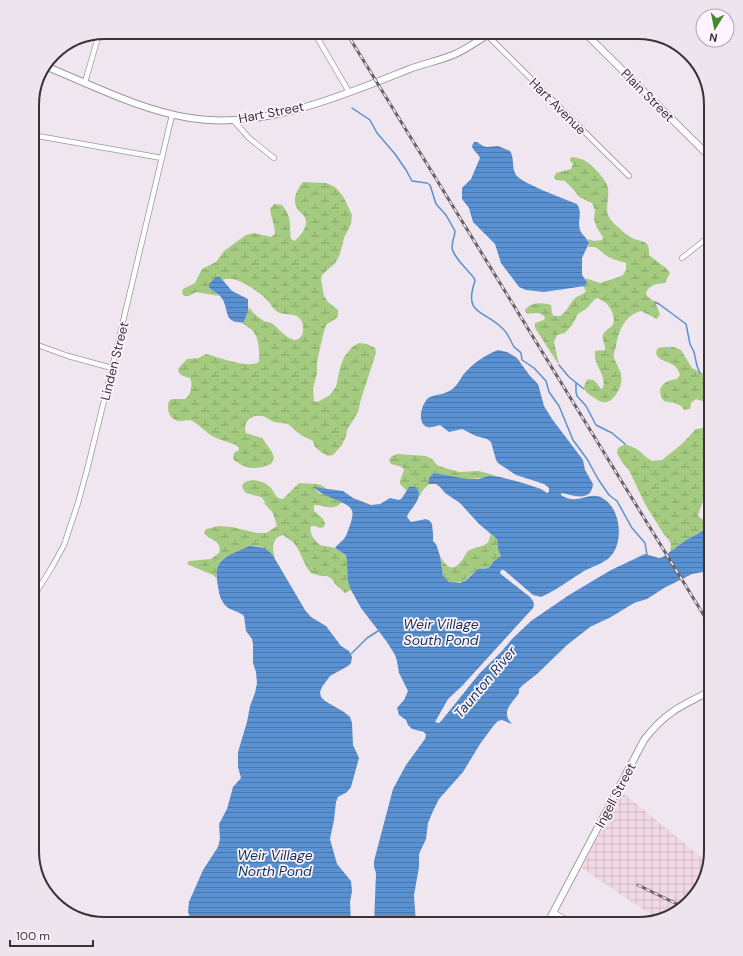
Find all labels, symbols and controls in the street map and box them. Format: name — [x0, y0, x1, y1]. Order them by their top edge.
north arrow — [695, 8, 735, 48]
text: N — [708, 30, 718, 45]
street label: Plain Street — [617, 65, 678, 126]
street label: Hart Avenue — [526, 74, 590, 138]
street label: Hart Street — [237, 98, 305, 127]
street label: Linden Street — [96, 320, 132, 402]
water label: Weir Village South Pond — [403, 615, 479, 649]
water label: Taunton River — [450, 642, 521, 722]
street label: Ingell Street — [591, 760, 640, 831]
water label: Weir Village North Pond — [237, 846, 313, 880]
scale bar — [10, 922, 93, 948]
text: 100 m — [16, 928, 50, 944]

